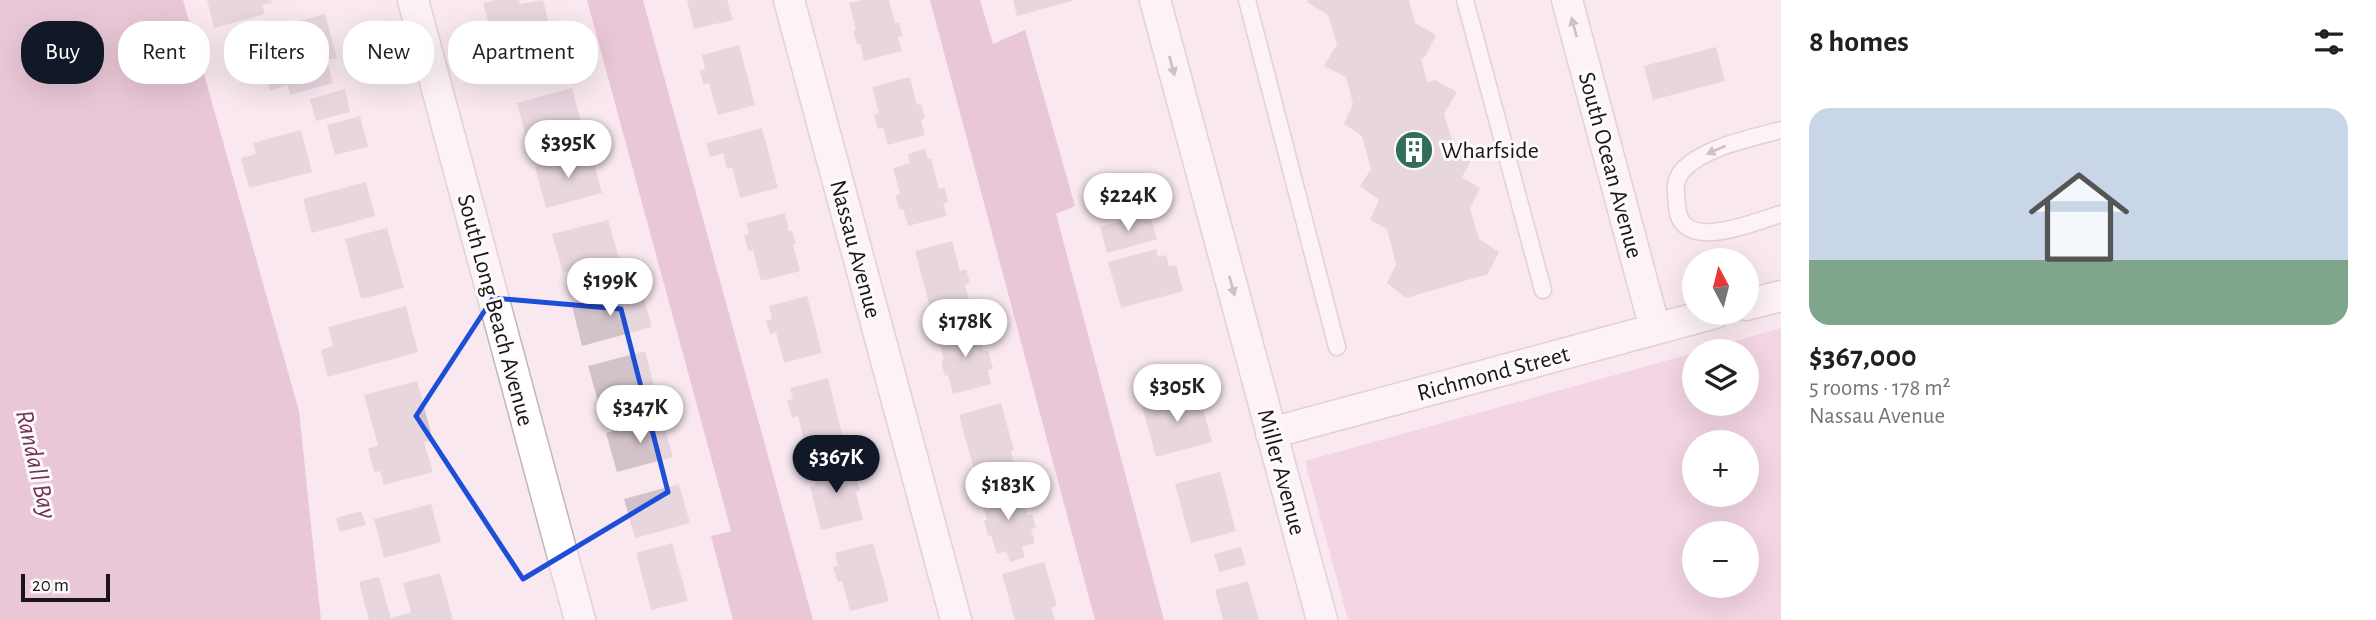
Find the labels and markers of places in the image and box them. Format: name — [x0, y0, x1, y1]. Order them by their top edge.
pin: $395K — [519, 120, 617, 180]
building icon: Wharfside — [1393, 129, 1435, 171]
place label: Wharfside — [1441, 139, 1539, 163]
pin: $224K — [1079, 174, 1177, 233]
pin: $199K — [561, 258, 659, 318]
pin: $178K — [916, 300, 1014, 359]
pin: $305K — [1128, 364, 1226, 424]
pin: $347K — [591, 386, 689, 445]
pin: $367K — [787, 435, 885, 495]
pin: $183K — [959, 462, 1057, 522]

